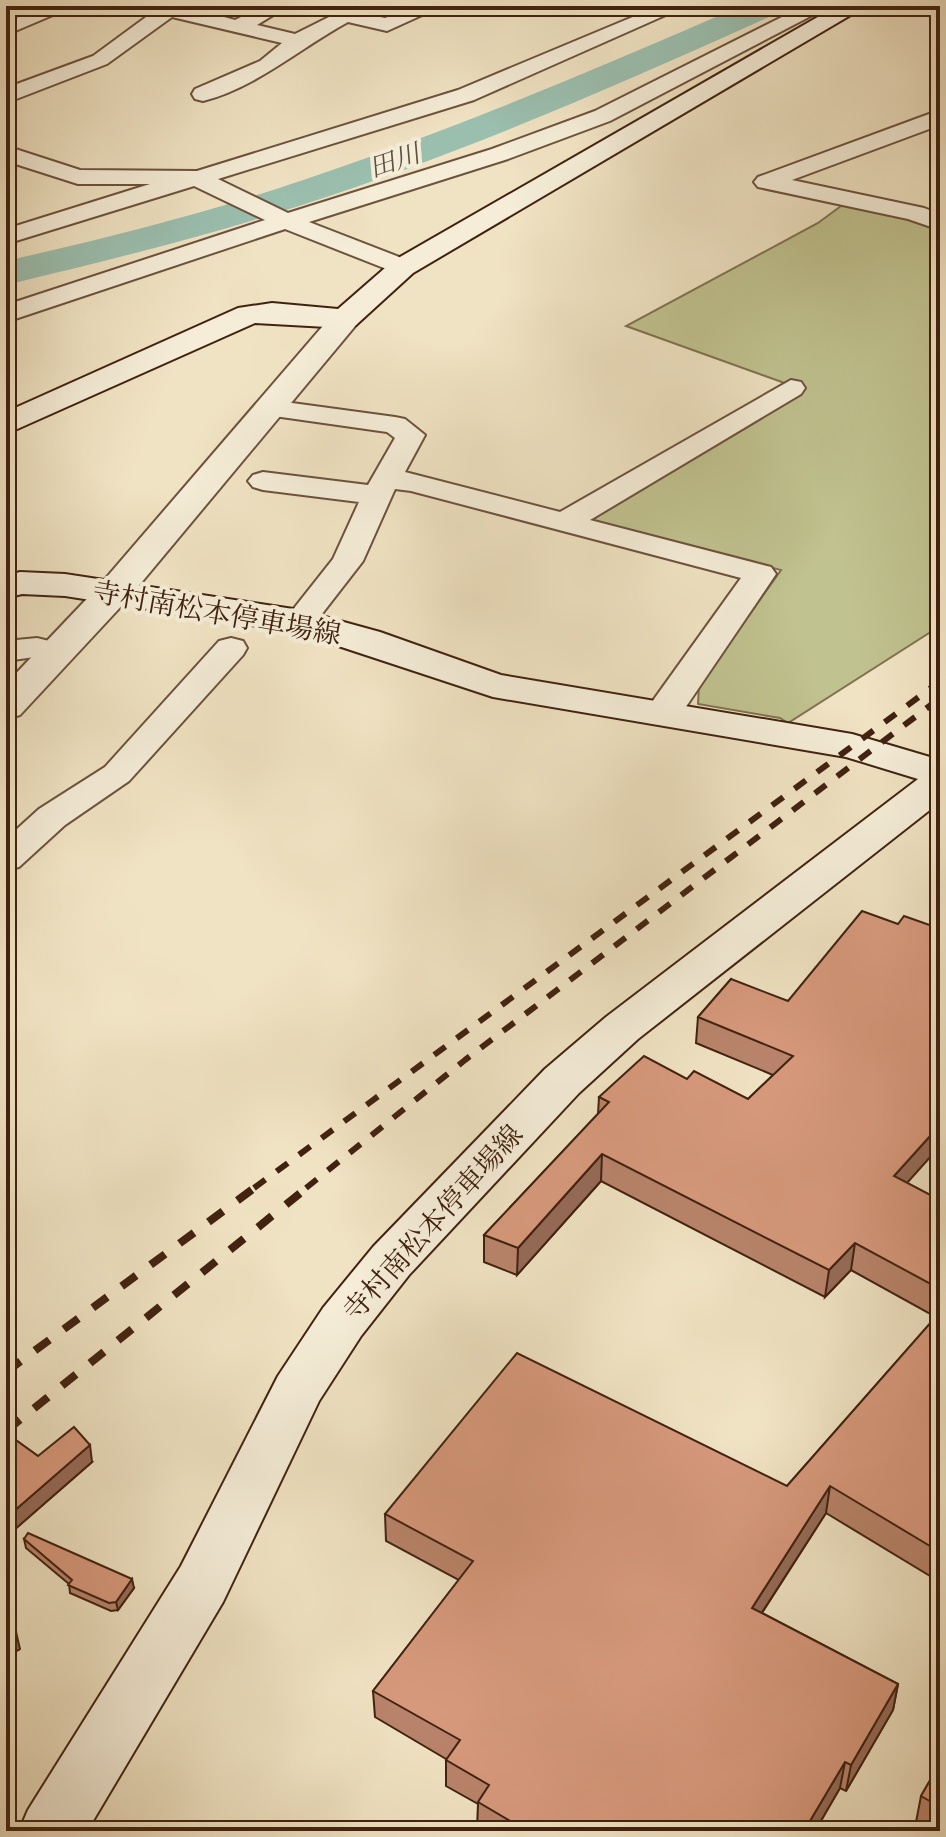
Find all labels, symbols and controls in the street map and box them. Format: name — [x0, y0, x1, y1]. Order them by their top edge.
water label: 田川 — [363, 132, 428, 187]
street label: 寺村南松本停車場線 — [89, 570, 345, 654]
street label: 寺村南松本停車場線 — [332, 1115, 532, 1329]

